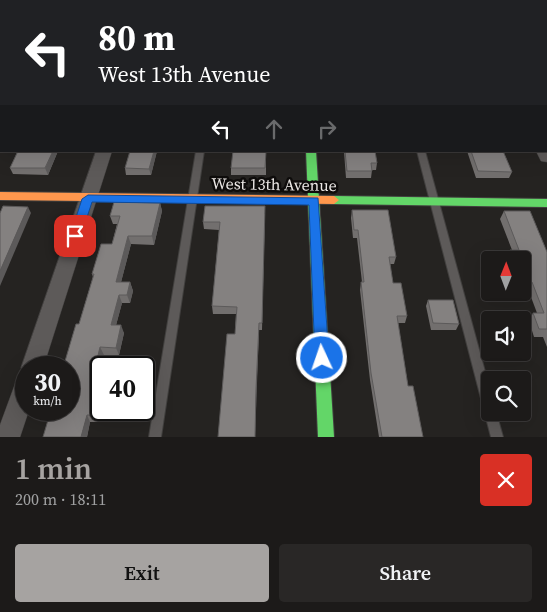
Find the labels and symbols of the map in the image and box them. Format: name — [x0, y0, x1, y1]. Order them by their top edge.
street label: West 13th Avenue — [211, 172, 337, 196]
pin — [54, 215, 96, 257]
north arrow — [481, 251, 531, 301]
position arrow — [295, 331, 347, 383]
speed limit sign: 40 — [90, 356, 155, 421]

